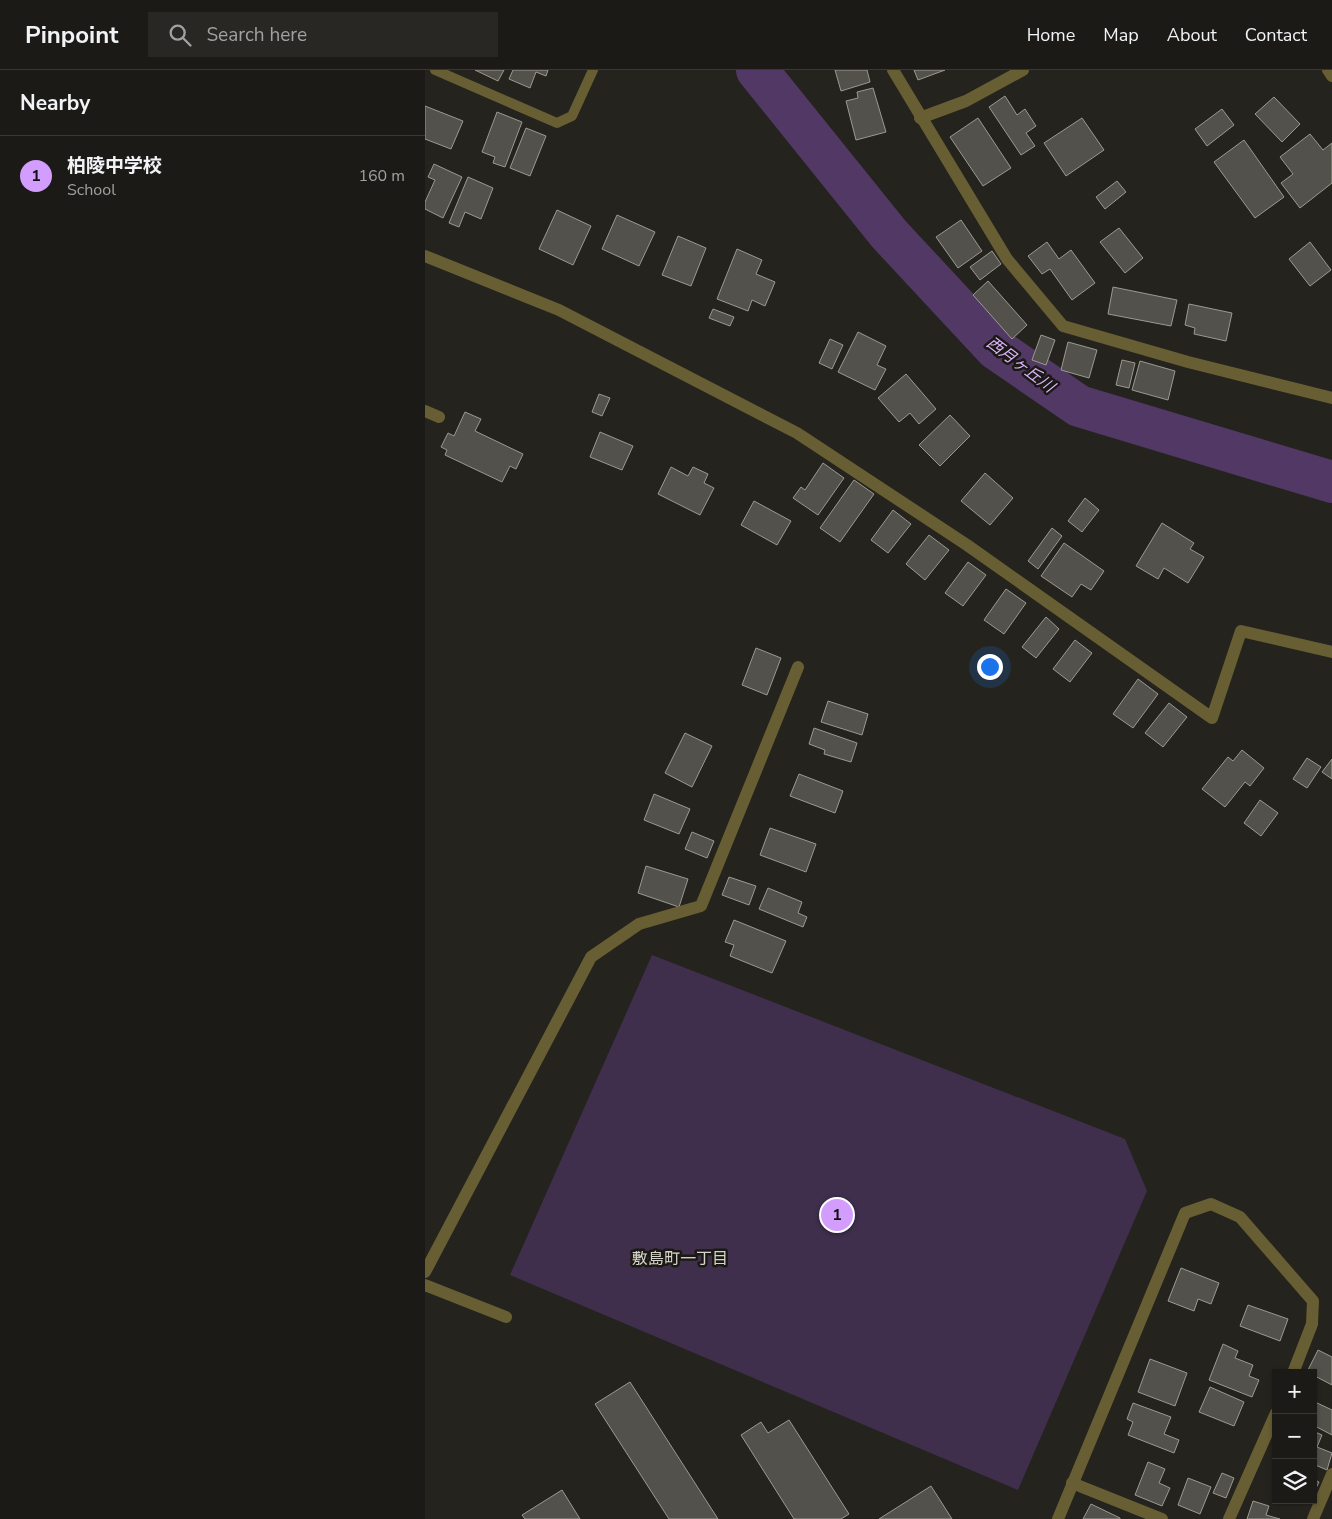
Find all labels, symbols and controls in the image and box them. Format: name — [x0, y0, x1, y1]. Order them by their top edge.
search box — [148, 12, 498, 57]
text: Pinpoint — [25, 19, 118, 51]
icon: search — [166, 21, 194, 49]
text: Search here — [206, 22, 307, 48]
text: Home — [1027, 23, 1075, 47]
text: Map — [1103, 23, 1139, 47]
text: About — [1167, 23, 1217, 47]
text: Contact — [1245, 23, 1307, 47]
text: Nearby — [20, 89, 90, 117]
text: 柏陵中学校 — [67, 153, 162, 179]
text: 1 — [31, 165, 41, 187]
text: 160 m — [358, 165, 405, 187]
text: School — [67, 179, 116, 201]
water label: 西月ヶ丘川 — [982, 332, 1061, 399]
your location — [977, 654, 1003, 680]
pin: 1 — [821, 1196, 853, 1234]
district label: 敷島町一丁目 — [632, 1248, 728, 1270]
map controls — [1272, 1369, 1317, 1504]
button: + — [1272, 1369, 1317, 1414]
button: − — [1272, 1414, 1317, 1459]
button: layers — [1272, 1459, 1317, 1504]

